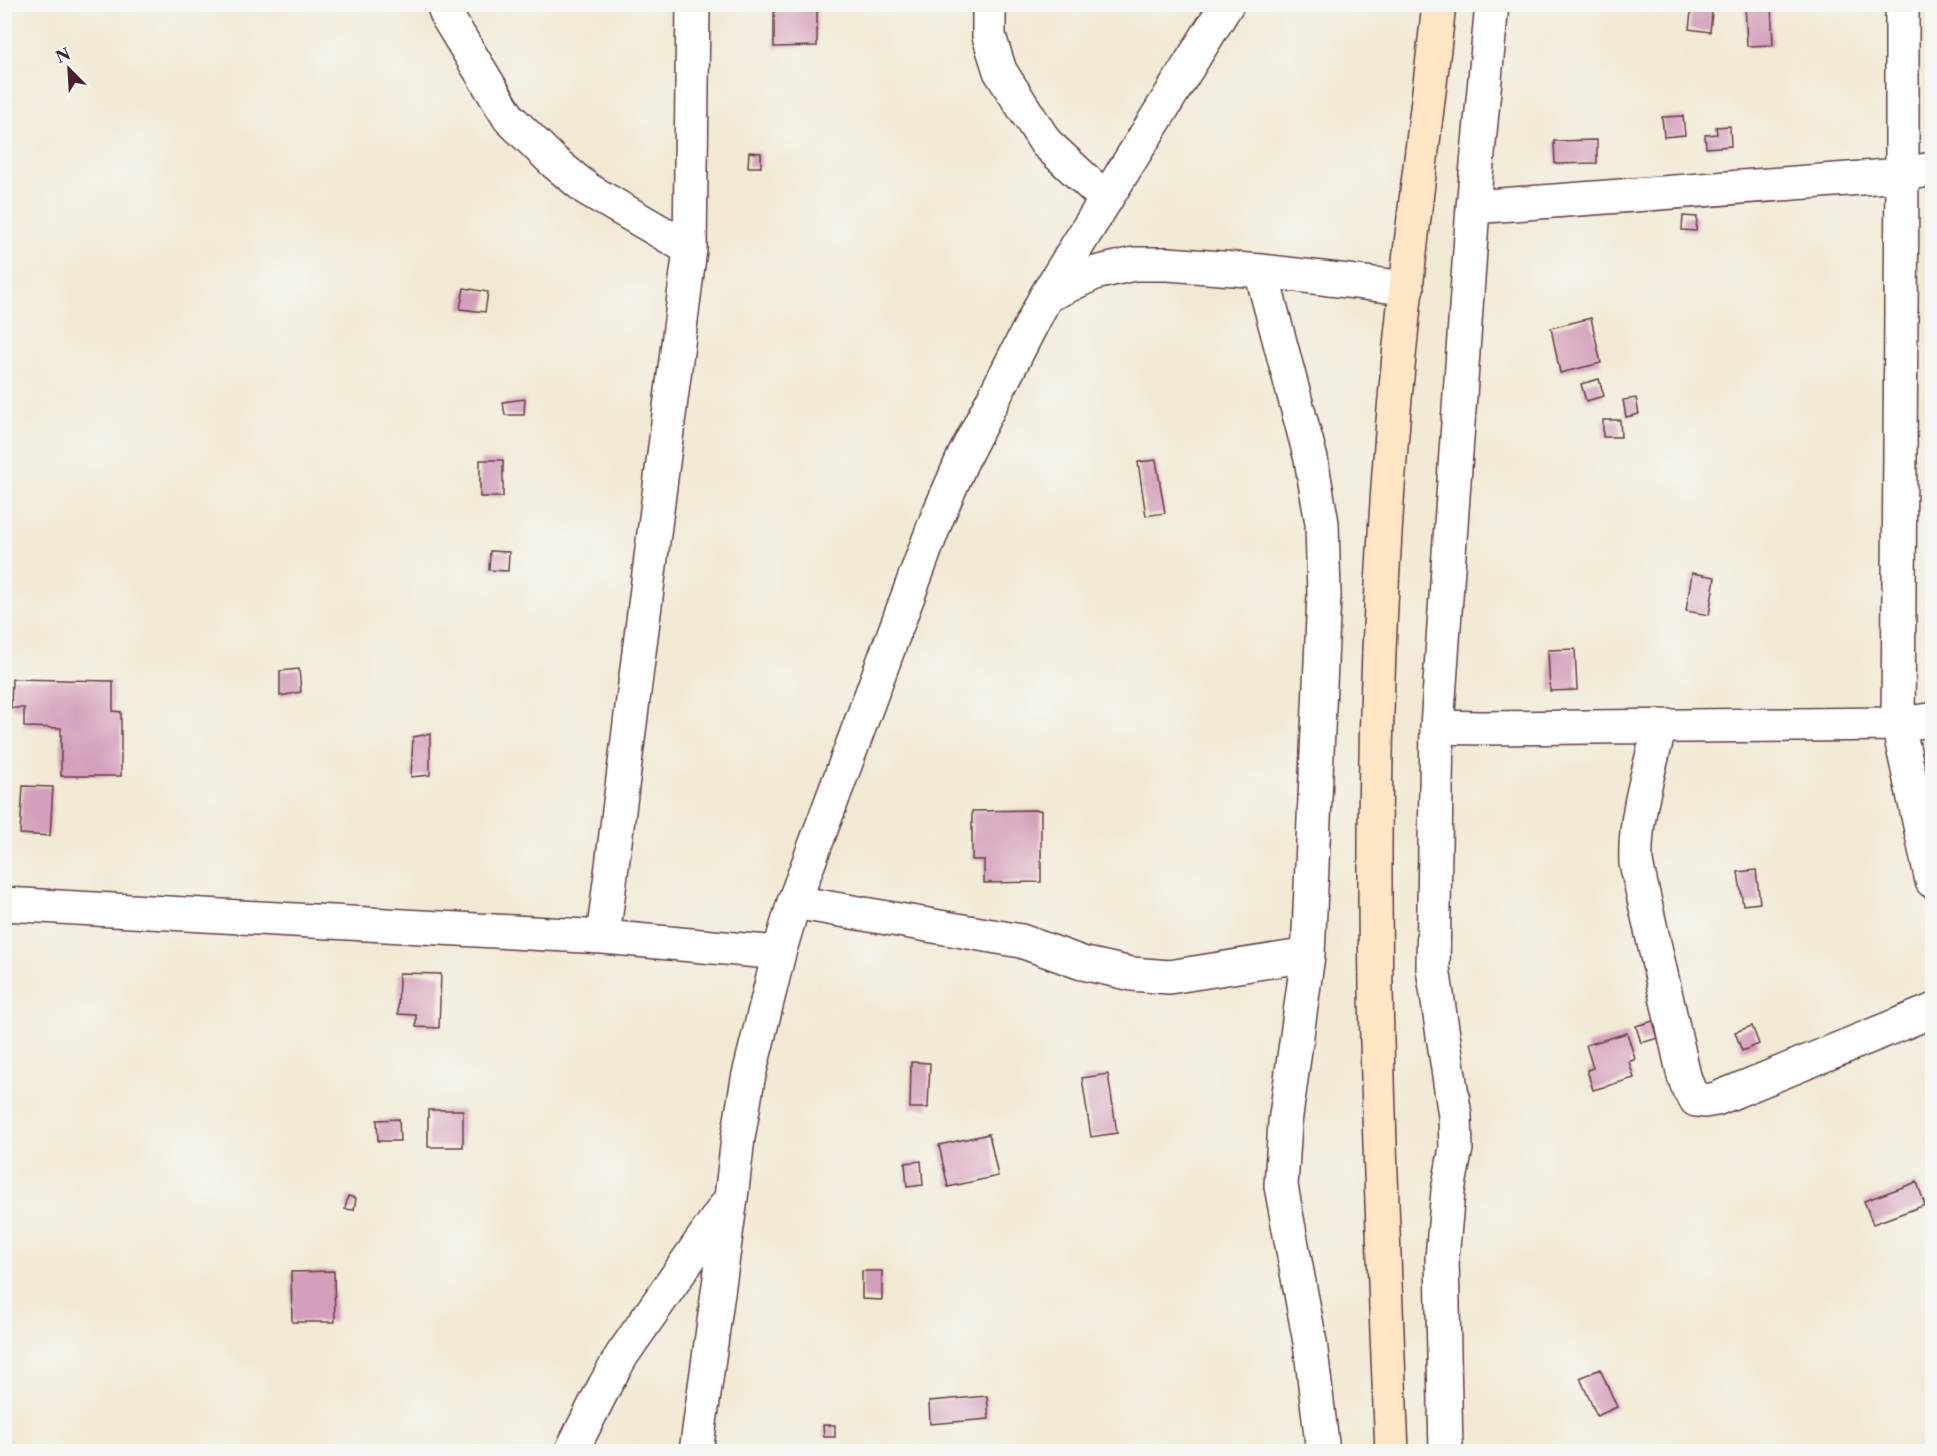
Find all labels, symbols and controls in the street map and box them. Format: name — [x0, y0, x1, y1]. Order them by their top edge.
north arrow — [39, 39, 99, 99]
text: N — [52, 43, 73, 67]

